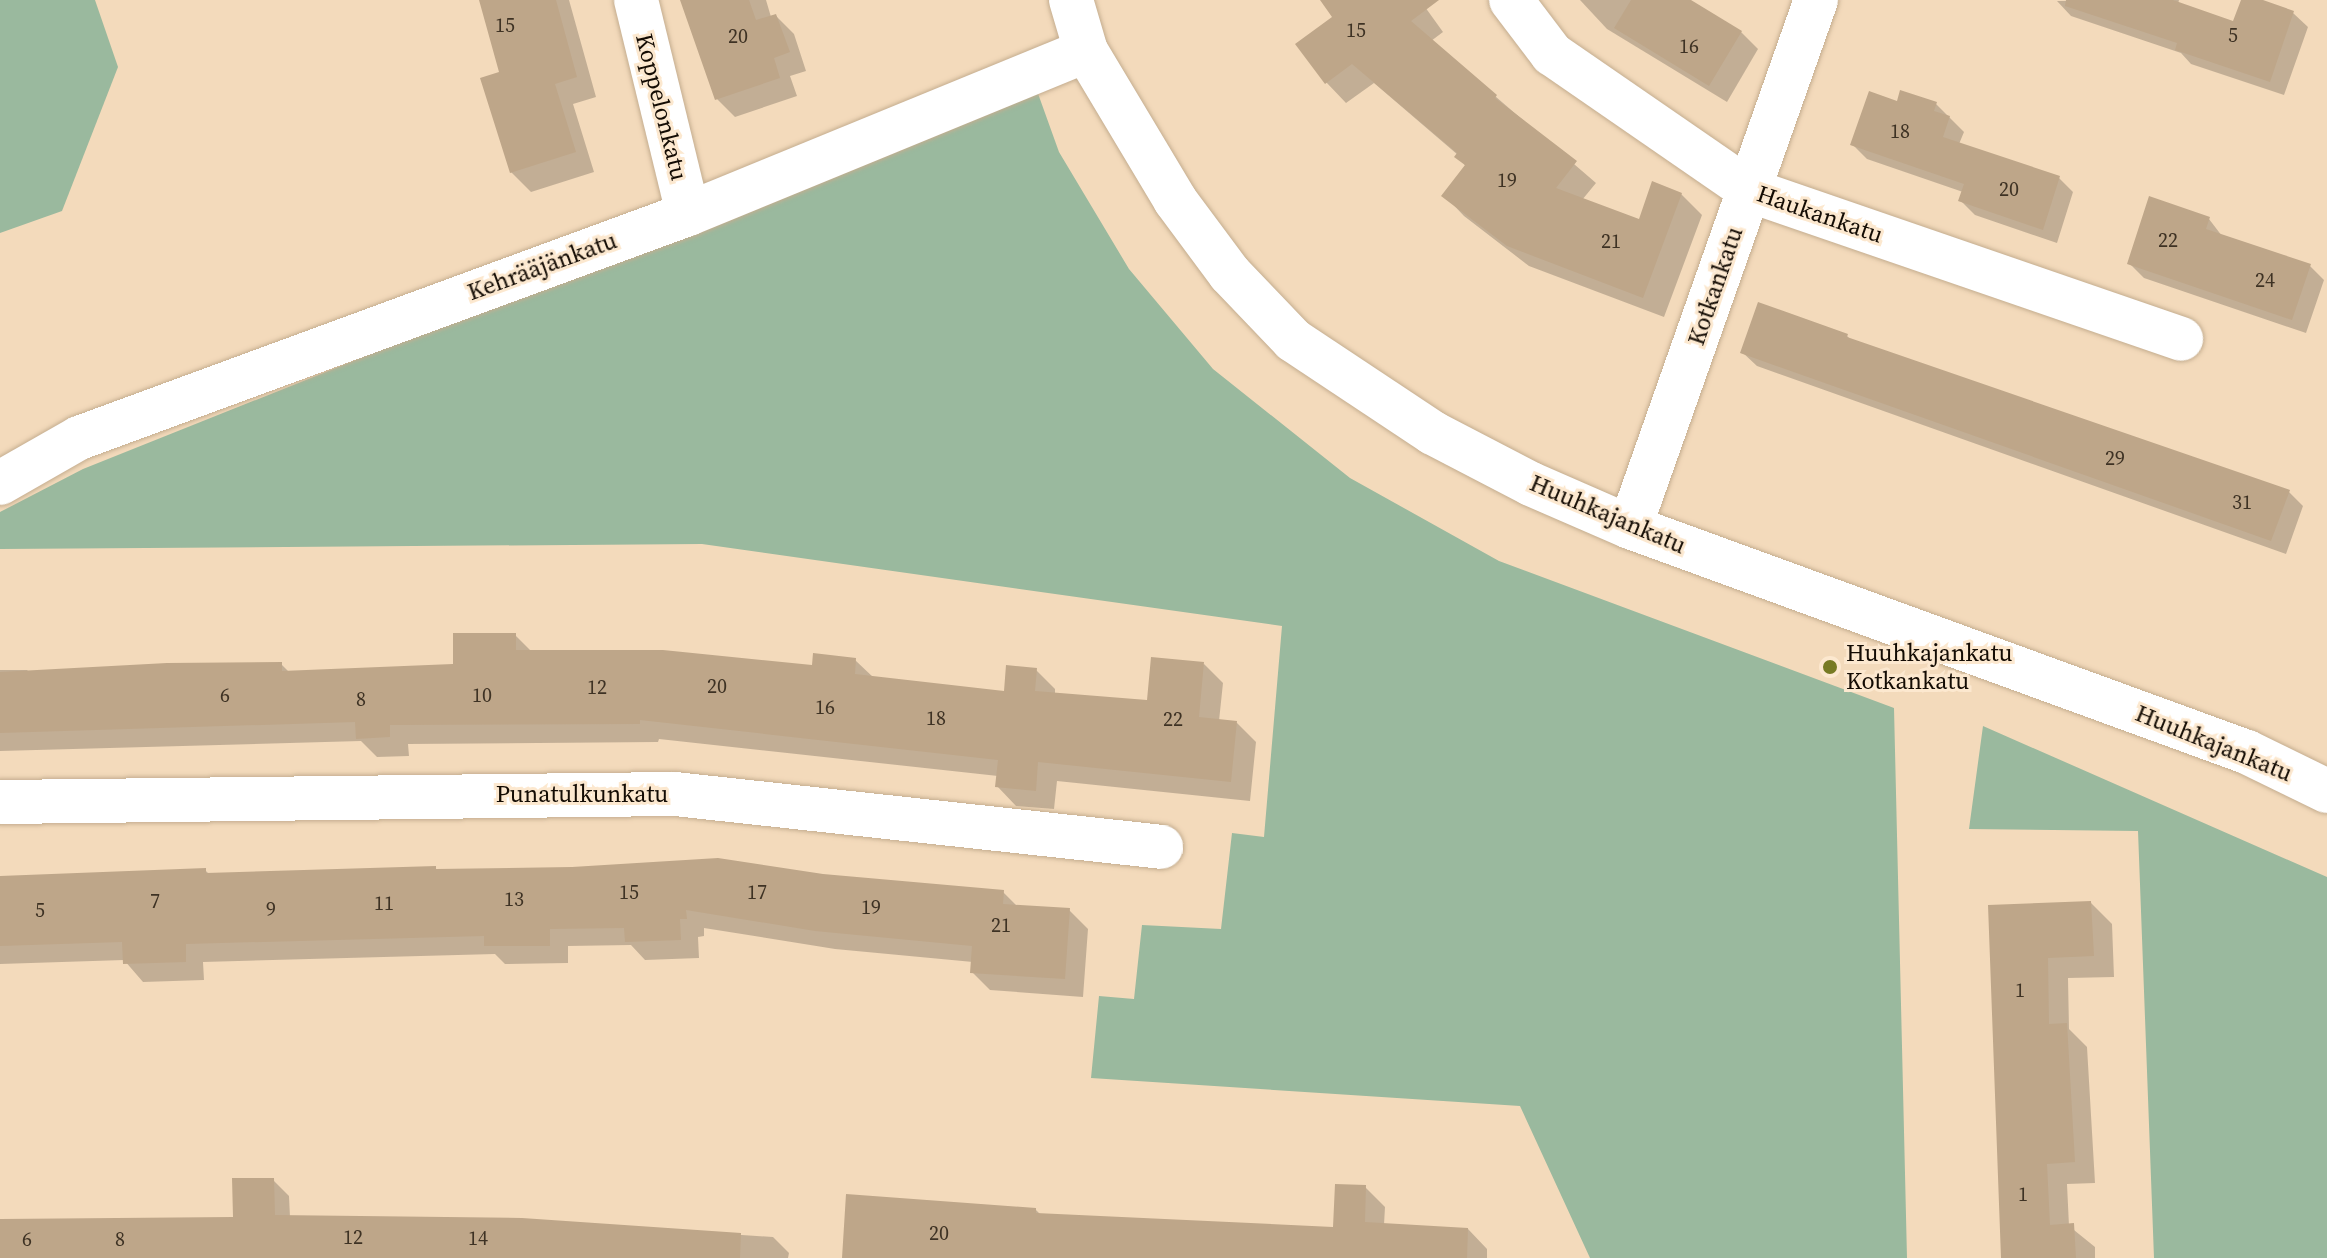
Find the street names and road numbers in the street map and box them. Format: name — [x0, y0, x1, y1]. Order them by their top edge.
street label: Koppelonkatu — [630, 31, 694, 183]
street label: Haukankatu — [1753, 179, 1887, 249]
street label: Kotkankatu — [1681, 223, 1749, 349]
street label: Kehrääjänkatu — [463, 226, 621, 306]
street label: Huuhkajankatu — [1526, 468, 1690, 560]
street label: Huuhkajankatu — [2131, 698, 2297, 788]
street label: Punatulkunkatu — [496, 780, 668, 808]

